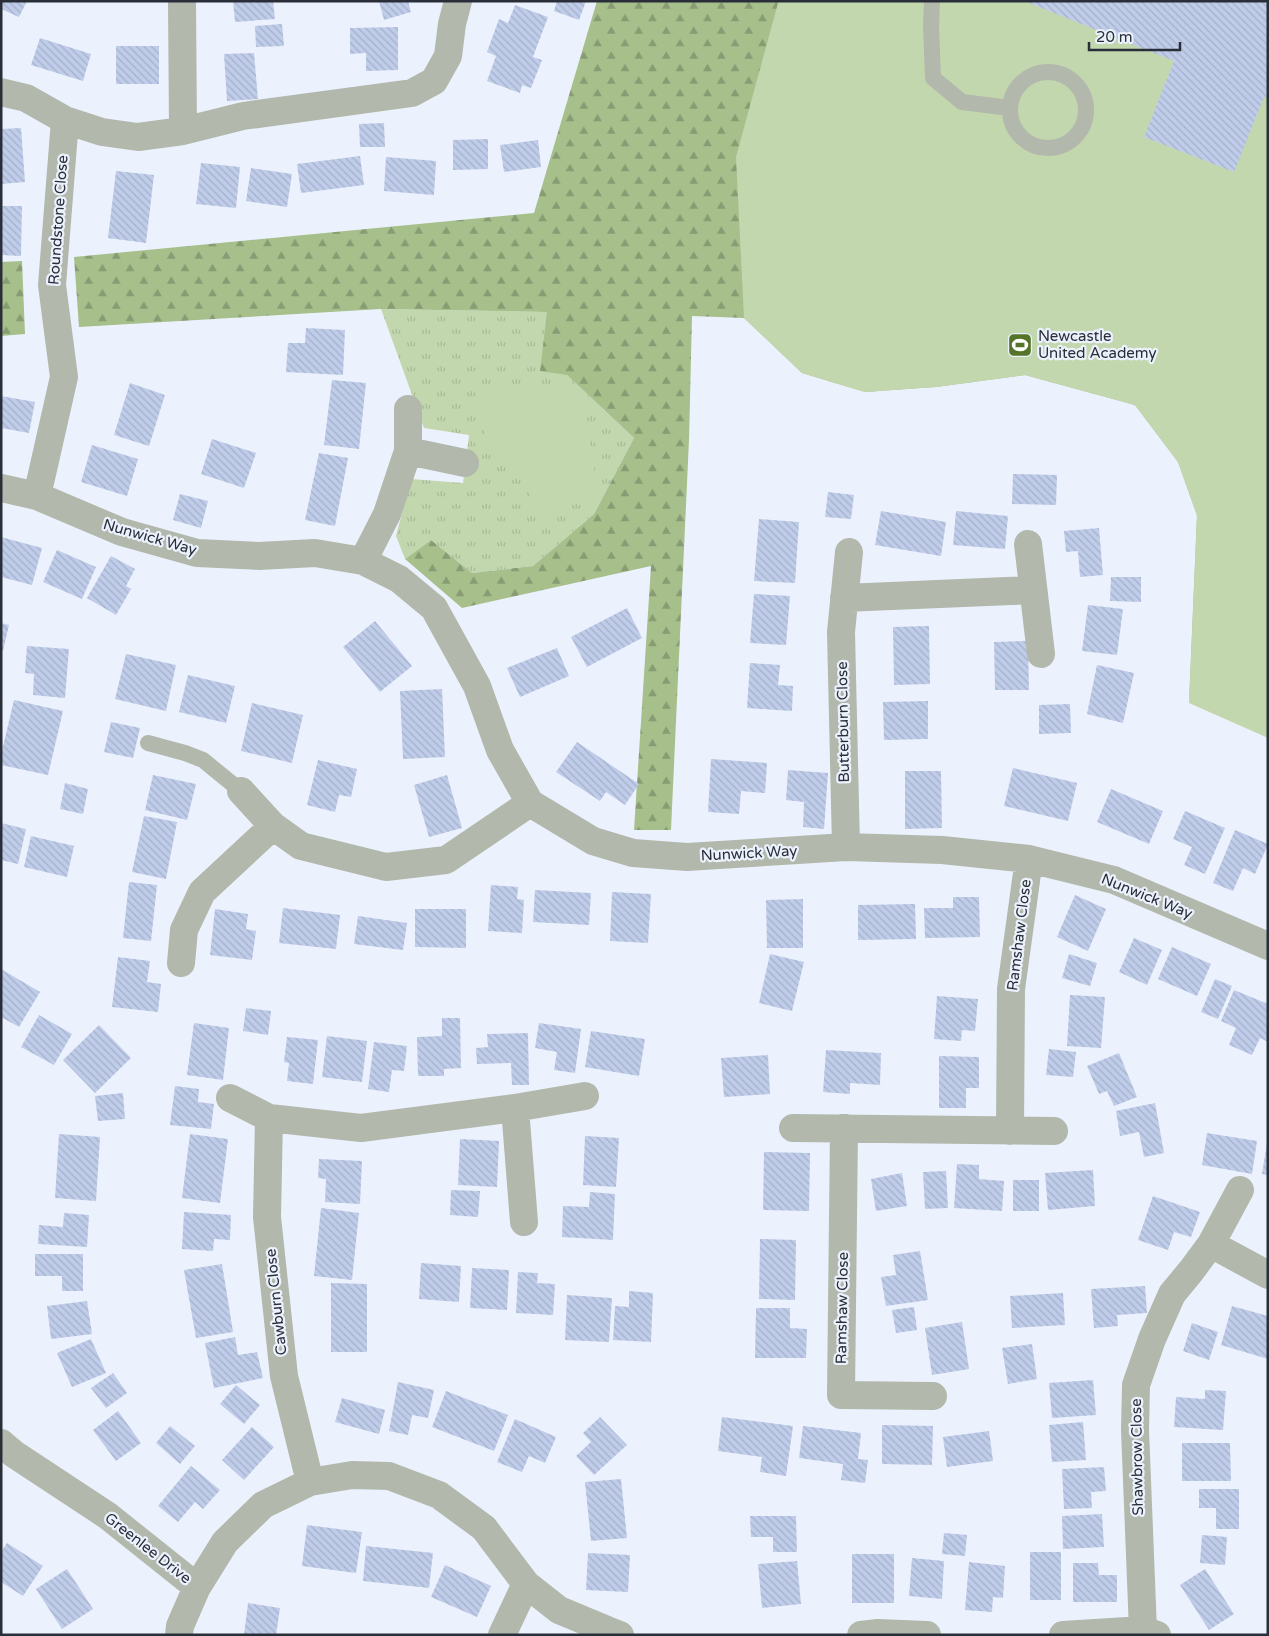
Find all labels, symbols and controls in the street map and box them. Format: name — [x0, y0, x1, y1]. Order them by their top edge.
scale bar — [1089, 20, 1180, 52]
text: 20 m — [1096, 28, 1133, 46]
street label: Roundstone Close — [44, 155, 72, 285]
place label: Newcastle United Academy — [1038, 327, 1157, 362]
sports icon: Newcastle United Academy — [1007, 332, 1033, 358]
street label: Nunwick Way — [101, 515, 199, 559]
street label: Butterburn Close — [833, 661, 853, 783]
street label: Nunwick Way — [700, 841, 798, 865]
street label: Nunwick Way — [1099, 870, 1195, 922]
street label: Ramshaw Close — [1003, 878, 1035, 992]
street label: Cawburn Close — [261, 1248, 291, 1356]
street label: Ramshaw Close — [832, 1252, 852, 1364]
street label: Shawbrow Close — [1127, 1398, 1147, 1516]
street label: Greenlee Drive — [101, 1509, 195, 1587]

